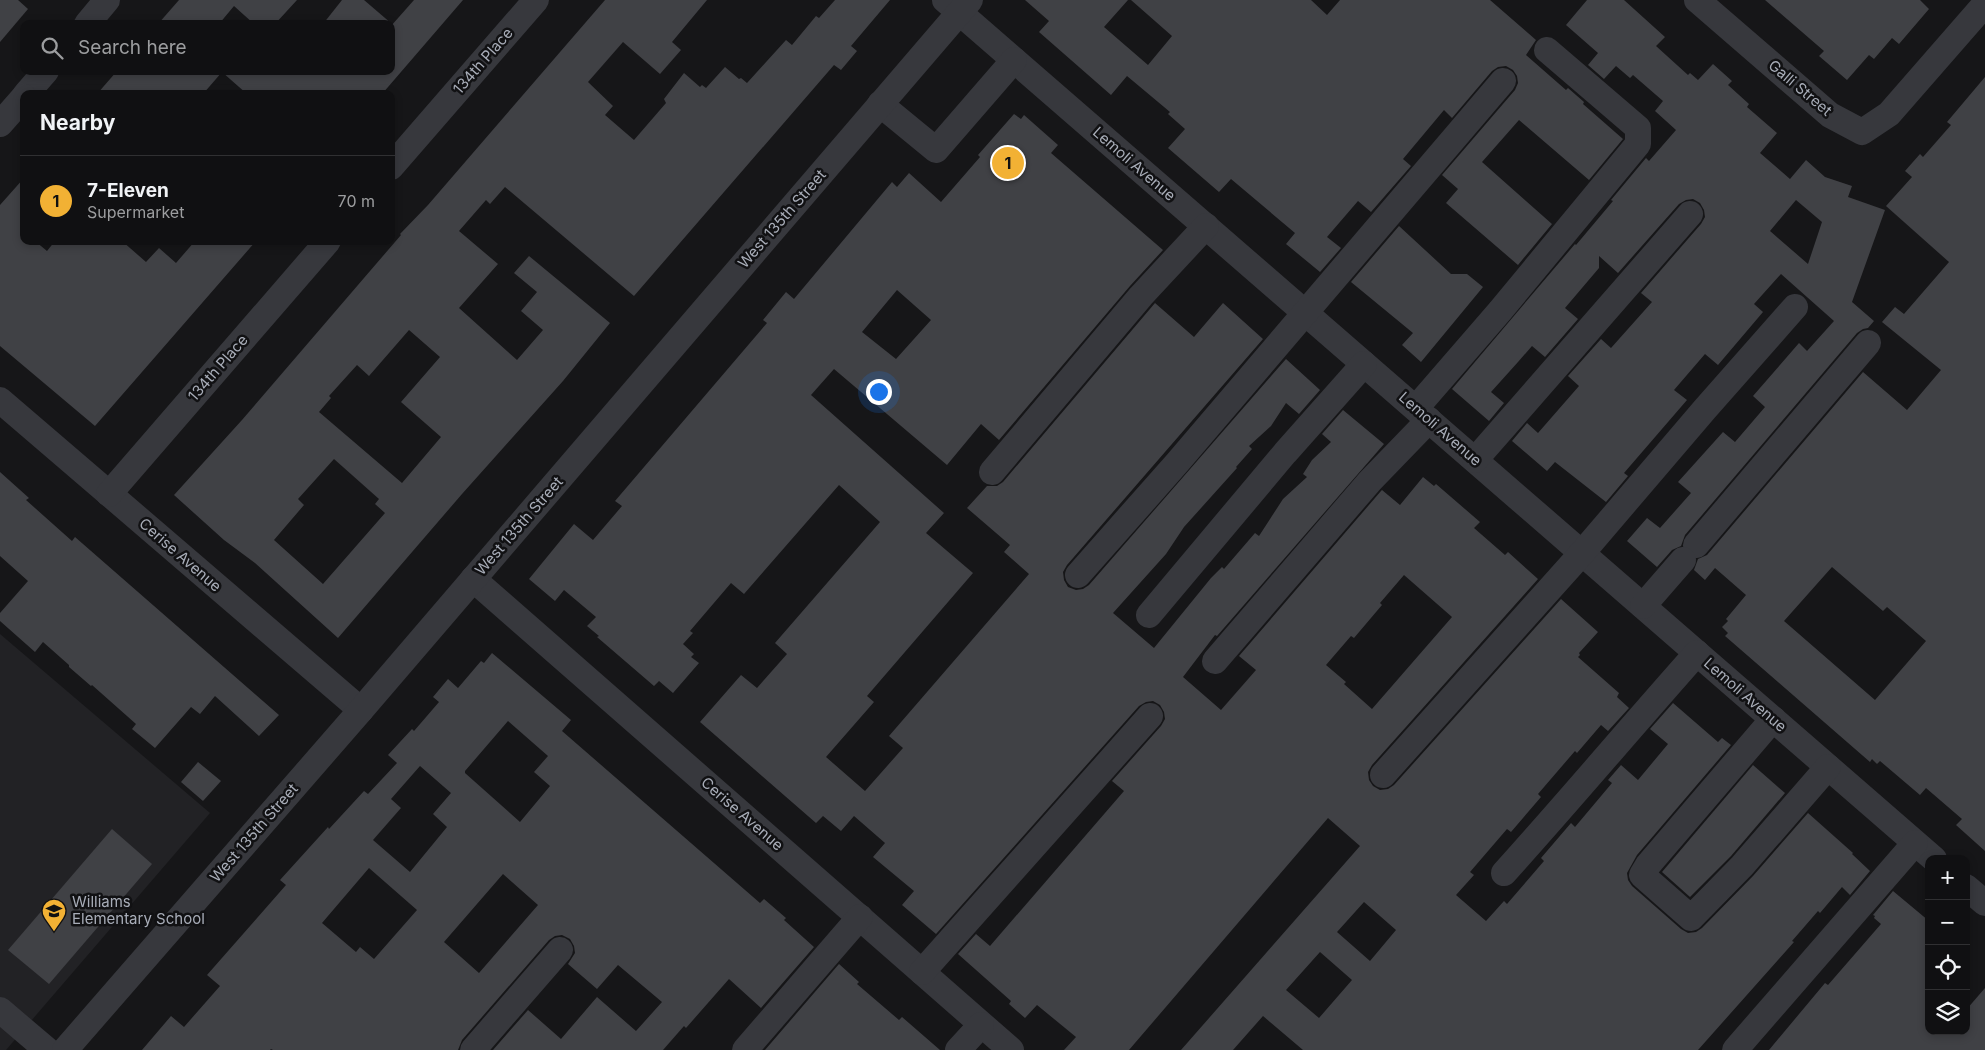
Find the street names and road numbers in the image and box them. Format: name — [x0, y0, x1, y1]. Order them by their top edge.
street label: 134th Place — [449, 23, 517, 98]
street label: Galli Street — [1765, 56, 1836, 120]
street label: Lemoli Avenue — [1089, 122, 1180, 205]
street label: West 135th Street — [734, 165, 830, 272]
street label: 134th Place — [184, 330, 252, 405]
street label: Lemoli Avenue — [1395, 387, 1486, 470]
street label: West 135th Street — [471, 472, 567, 579]
street label: Cerise Avenue — [135, 514, 225, 596]
street label: Lemoli Avenue — [1700, 653, 1791, 736]
street label: Cerise Avenue — [697, 773, 787, 855]
street label: West 135th Street — [206, 779, 302, 886]

